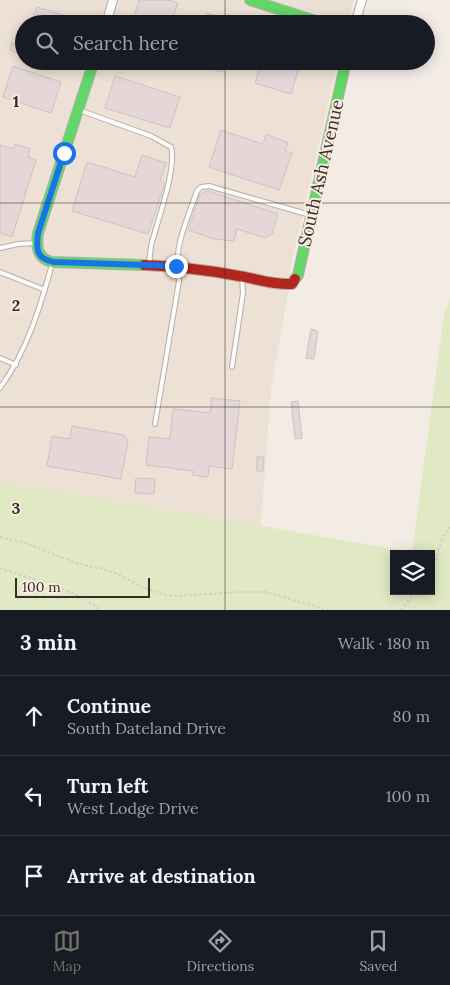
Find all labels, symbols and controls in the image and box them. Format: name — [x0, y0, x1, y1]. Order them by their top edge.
search box — [15, 15, 435, 70]
icon: search — [33, 29, 61, 57]
text: Search here — [73, 31, 179, 55]
text: 1 — [13, 91, 19, 111]
street label: South Ash Avenue — [292, 97, 349, 249]
route start — [53, 142, 76, 165]
route end — [165, 255, 188, 278]
text: 2 — [12, 295, 20, 315]
text: 3 — [12, 498, 21, 518]
map controls — [390, 550, 435, 595]
button: layers — [390, 550, 435, 595]
scale bar — [15, 575, 150, 598]
text: 100 m — [22, 578, 61, 596]
text: 3 min — [20, 629, 77, 656]
text: Walk · 180 m — [338, 633, 430, 653]
text: Continue — [67, 694, 151, 718]
icon: ahead — [20, 702, 48, 730]
text: 80 m — [393, 706, 430, 726]
text: South Dateland Drive — [67, 718, 226, 738]
text: Turn left — [67, 774, 148, 798]
icon: left — [20, 782, 48, 810]
text: 100 m — [386, 786, 430, 806]
text: West Lodge Drive — [67, 798, 199, 818]
icon: arrive — [20, 862, 48, 890]
text: Arrive at destination — [67, 864, 256, 888]
tab: Map — [53, 927, 81, 975]
tab: Directions — [186, 927, 254, 975]
tab: Saved — [359, 927, 397, 975]

